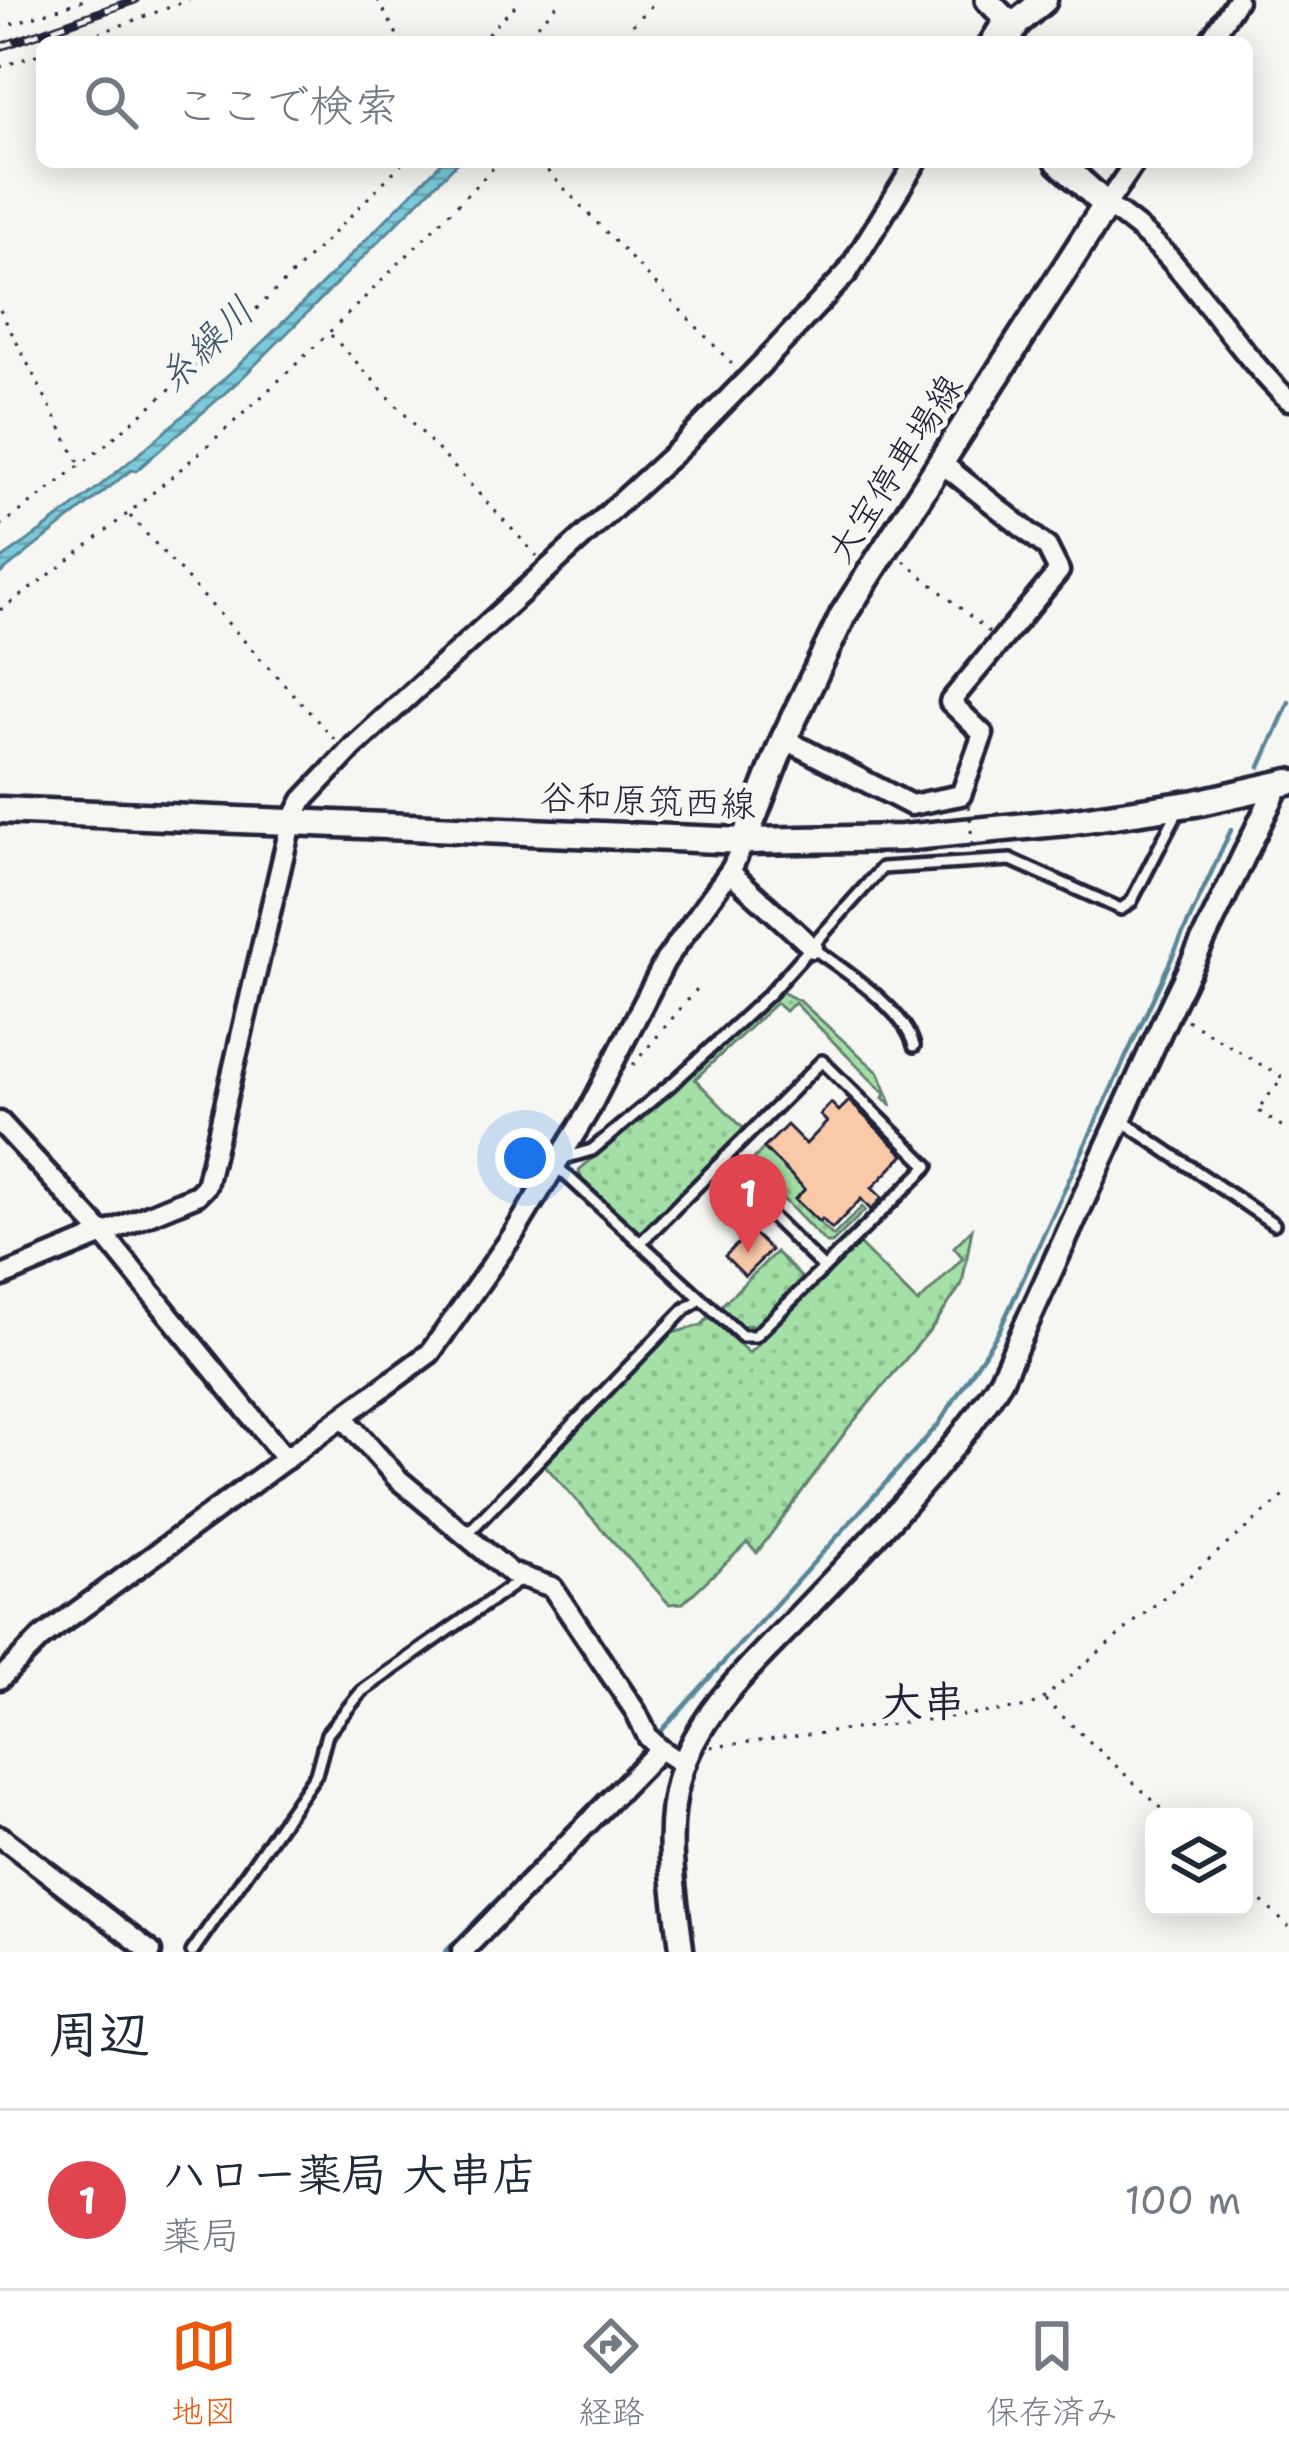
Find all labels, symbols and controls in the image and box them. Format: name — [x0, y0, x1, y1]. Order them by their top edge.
search box — [36, 36, 1253, 168]
icon: search — [78, 69, 144, 135]
text: ここで検索 — [174, 75, 399, 135]
water label: 糸繰川 — [145, 285, 265, 403]
street label: 大宝停車場線 — [815, 364, 974, 572]
street label: 谷和原筑西線 — [539, 772, 757, 829]
your location — [495, 1128, 555, 1188]
pin: 1 — [709, 1154, 787, 1253]
district label: 大串 — [881, 1673, 965, 1729]
map controls — [1145, 1808, 1253, 1916]
button: layers — [1145, 1808, 1253, 1916]
text: 周辺 — [48, 2000, 150, 2068]
text: ハロー薬局 大串店 — [162, 2144, 537, 2204]
text: 1 — [78, 2174, 96, 2226]
text: 100 m — [1125, 2174, 1241, 2226]
text: 薬局 — [162, 2209, 240, 2261]
tab: 地図 — [171, 2313, 237, 2434]
tab: 経路 — [578, 2313, 644, 2434]
tab: 保存済み — [986, 2313, 1118, 2434]

